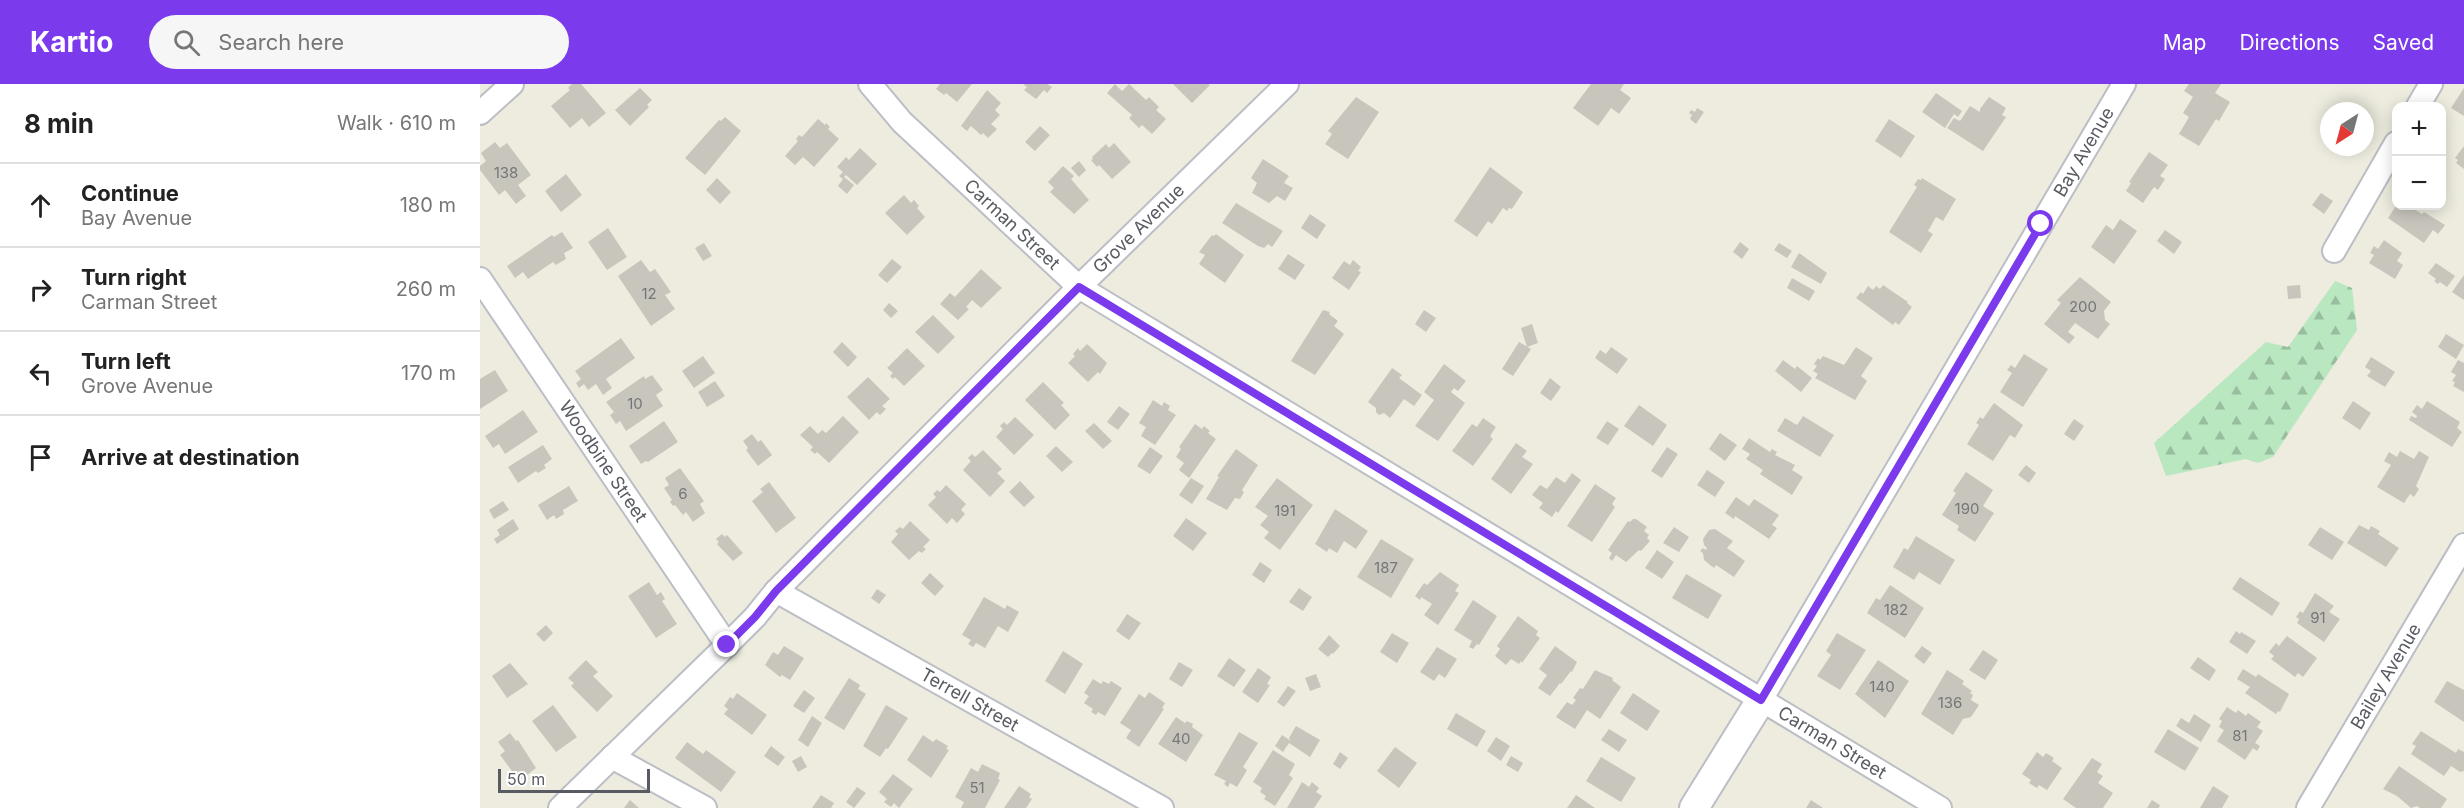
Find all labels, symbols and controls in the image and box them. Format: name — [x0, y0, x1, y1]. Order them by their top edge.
search box — [149, 15, 569, 69]
text: Kartio — [30, 25, 113, 59]
icon: search — [170, 26, 203, 59]
text: Search here — [218, 29, 344, 55]
text: Map — [2163, 30, 2206, 55]
text: Directions — [2239, 30, 2340, 55]
text: Saved — [2373, 30, 2434, 55]
north arrow — [2320, 102, 2374, 156]
map controls — [2392, 102, 2446, 210]
button: + — [2392, 102, 2446, 156]
street label: Bay Avenue — [2049, 103, 2118, 200]
text: 8 min — [24, 108, 94, 139]
text: Walk · 610 m — [337, 111, 456, 135]
button: − — [2392, 156, 2446, 210]
house number: 138 — [494, 163, 518, 182]
street label: Carman Street — [960, 175, 1064, 274]
street label: Grove Avenue — [1088, 179, 1188, 277]
text: Continue — [81, 180, 179, 206]
icon: ahead — [24, 189, 57, 222]
text: 180 m — [400, 193, 456, 217]
text: Bay Avenue — [81, 206, 192, 230]
route start — [2027, 210, 2053, 236]
text: Turn right — [81, 264, 187, 290]
icon: right — [24, 273, 57, 306]
text: 260 m — [396, 277, 456, 301]
house number: 12 — [641, 284, 657, 303]
text: Carman Street — [81, 290, 217, 314]
house number: 200 — [2069, 297, 2097, 316]
text: Turn left — [81, 348, 171, 374]
icon: left — [24, 357, 57, 390]
text: 170 m — [401, 361, 456, 385]
text: Grove Avenue — [81, 374, 213, 398]
house number: 10 — [627, 394, 643, 413]
street label: Woodbine Street — [555, 396, 652, 526]
icon: arrive — [24, 441, 57, 474]
text: Arrive at destination — [81, 444, 300, 470]
house number: 6 — [678, 484, 688, 503]
house number: 190 — [1955, 499, 1979, 518]
house number: 191 — [1274, 501, 1296, 520]
house number: 187 — [1374, 558, 1398, 577]
house number: 182 — [1884, 600, 1908, 619]
house number: 91 — [2310, 608, 2326, 627]
street label: Bailey Avenue — [2346, 620, 2425, 733]
route end — [713, 631, 739, 657]
street label: Terrell Street — [917, 663, 1023, 735]
house number: 140 — [1869, 677, 1895, 696]
house number: 136 — [1938, 693, 1962, 712]
street label: Carman Street — [1774, 702, 1890, 783]
house number: 81 — [2232, 726, 2248, 745]
house number: 40 — [1171, 729, 1191, 748]
scale bar — [498, 766, 650, 794]
text: 50 m — [507, 769, 545, 789]
house number: 51 — [969, 778, 985, 797]

